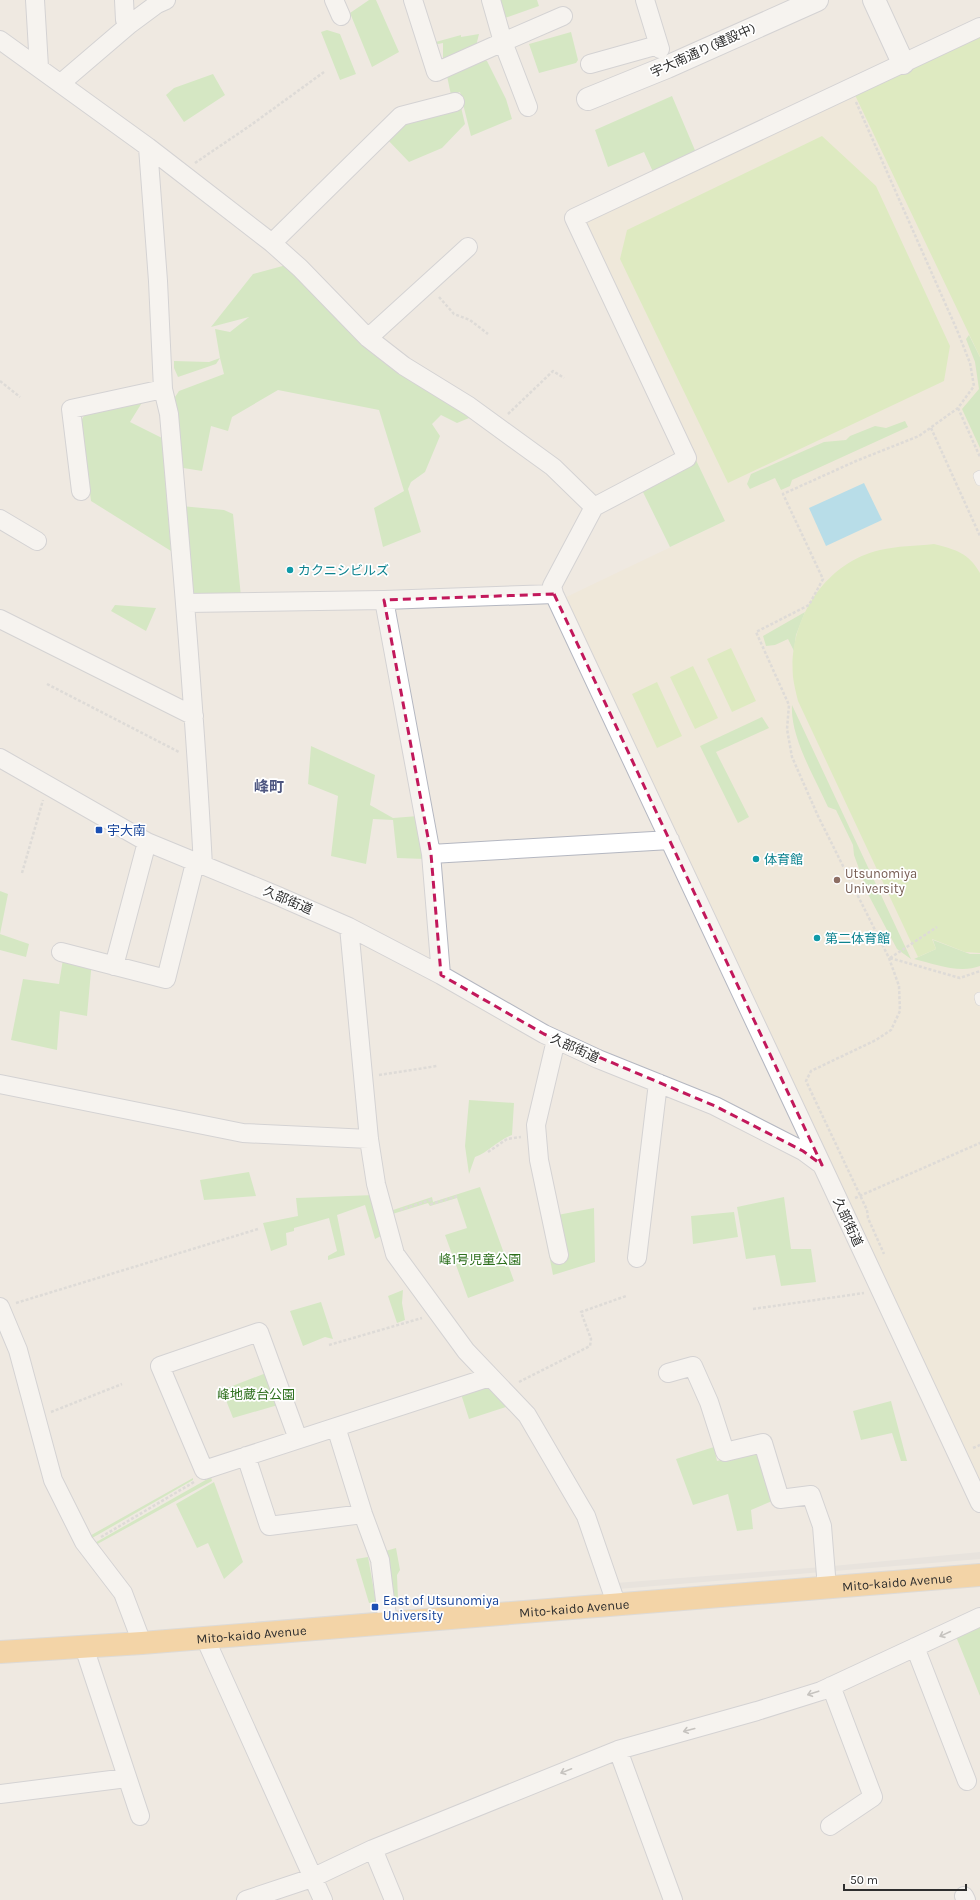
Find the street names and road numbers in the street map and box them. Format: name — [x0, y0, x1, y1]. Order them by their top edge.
street label: 宇大南通り(建設中) — [648, 20, 758, 80]
street label: 久部街道 — [261, 883, 315, 917]
street label: 久部街道 — [548, 1031, 602, 1065]
street label: 久部街道 — [830, 1195, 866, 1249]
street label: Mito-kaido Avenue — [842, 1570, 953, 1594]
street label: Mito-kaido Avenue — [519, 1596, 630, 1620]
street label: Mito-kaido Avenue — [196, 1622, 307, 1646]

